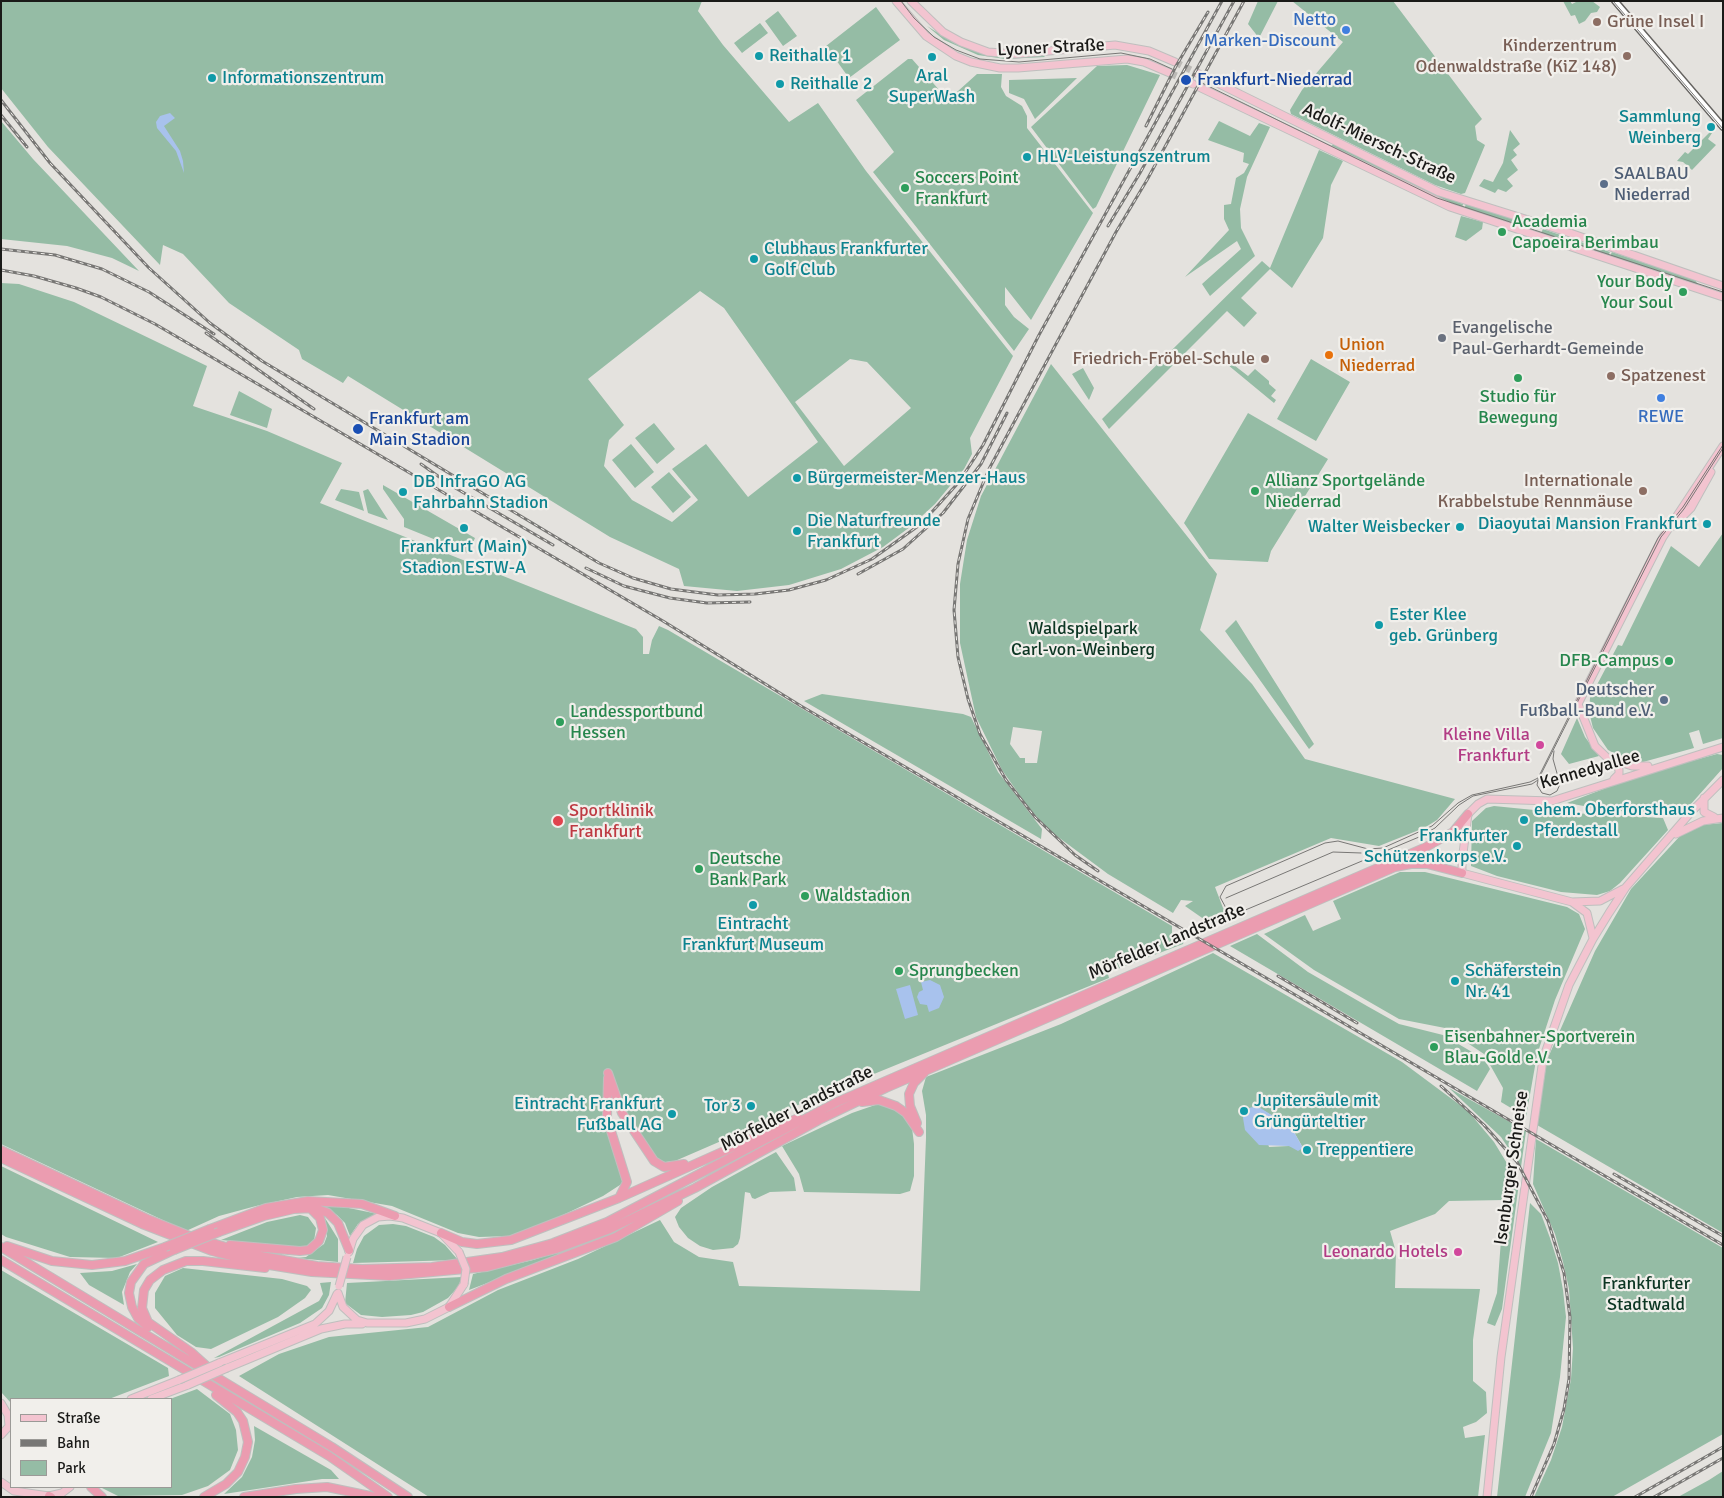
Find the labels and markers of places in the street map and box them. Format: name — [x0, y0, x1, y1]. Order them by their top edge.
place label: Netto Marken-Discount — [1204, 9, 1336, 52]
place label: Grüne Insel I — [1607, 11, 1704, 33]
marker: Grüne Insel I — [1591, 16, 1603, 28]
marker: Netto Marken-Discount — [1340, 24, 1352, 36]
place label: Kinderzentrum Odenwaldstraße (KiZ 148) — [1416, 35, 1617, 78]
place label: Reithalle 1 — [769, 45, 851, 67]
marker: Reithalle 1 — [753, 50, 765, 62]
marker: Kinderzentrum Odenwaldstraße (KiZ 148) — [1621, 50, 1633, 62]
marker: Aral SuperWash — [926, 51, 938, 63]
place label: Aral SuperWash — [889, 65, 975, 108]
place label: Informationszentrum — [222, 67, 384, 89]
place label: Frankfurt-Niederrad — [1197, 69, 1352, 91]
marker: Informationszentrum — [206, 72, 218, 84]
place label: Reithalle 2 — [790, 73, 872, 95]
marker: Frankfurt-Niederrad — [1179, 73, 1193, 87]
marker: Reithalle 2 — [774, 78, 786, 90]
place label: Sammlung Weinberg — [1619, 106, 1701, 148]
marker: Sammlung Weinberg — [1705, 121, 1717, 133]
place label: HLV-Leistungszentrum — [1037, 146, 1211, 168]
marker: HLV-Leistungszentrum — [1021, 151, 1033, 163]
place label: SAALBAU Niederrad — [1614, 163, 1690, 205]
place label: Soccers Point Frankfurt — [915, 167, 1019, 210]
marker: SAALBAU Niederrad — [1598, 178, 1610, 190]
marker: Soccers Point Frankfurt — [899, 182, 911, 194]
place label: Academia Capoeira Berimbau — [1512, 211, 1659, 253]
marker: Academia Capoeira Berimbau — [1496, 226, 1508, 238]
place label: Clubhaus Frankfurter Golf Club — [764, 238, 928, 280]
marker: Clubhaus Frankfurter Golf Club — [748, 253, 760, 265]
place label: Your Body Your Soul — [1597, 271, 1673, 314]
marker: Your Body Your Soul — [1677, 286, 1689, 298]
place label: Evangelische Paul-Gerhardt-Gemeinde — [1452, 317, 1644, 359]
marker: Evangelische Paul-Gerhardt-Gemeinde — [1436, 332, 1448, 344]
place label: Union Niederrad — [1339, 334, 1415, 376]
place label: Friedrich-Fröbel-Schule — [1072, 348, 1255, 370]
marker: Union Niederrad — [1323, 349, 1335, 361]
marker: Friedrich-Fröbel-Schule — [1259, 353, 1271, 365]
place label: Spatzenest — [1621, 365, 1706, 387]
marker: Spatzenest — [1605, 370, 1617, 382]
marker: Studio für Bewegung — [1512, 372, 1524, 384]
place label: Studio für Bewegung — [1478, 386, 1558, 428]
marker: REWE — [1655, 392, 1667, 404]
place label: REWE — [1638, 406, 1684, 428]
place label: Frankfurt am Main Stadion — [369, 408, 470, 450]
marker: Frankfurt am Main Stadion — [351, 422, 365, 436]
place label: Bürgermeister-Menzer-Haus — [807, 467, 1026, 489]
place label: Allianz Sportgelände Niederrad — [1265, 470, 1425, 512]
place label: Internationale Krabbelstube Rennmäuse — [1437, 470, 1633, 512]
place label: DB InfraGO AG Fahrbahn Stadion — [413, 471, 548, 514]
marker: Bürgermeister-Menzer-Haus — [791, 472, 803, 484]
marker: Allianz Sportgelände Niederrad — [1249, 485, 1261, 497]
marker: Internationale Krabbelstube Rennmäuse — [1637, 485, 1649, 497]
marker: DB InfraGO AG Fahrbahn Stadion — [397, 486, 409, 498]
place label: Die Naturfreunde Frankfurt — [807, 510, 941, 552]
place label: Diaoyutai Mansion Frankfurt — [1478, 513, 1697, 535]
place label: Walter Weisbecker — [1308, 516, 1450, 538]
marker: Diaoyutai Mansion Frankfurt — [1701, 518, 1713, 530]
marker: Walter Weisbecker — [1454, 521, 1466, 533]
marker: Frankfurt (Main) Stadion ESTW-A — [458, 522, 470, 534]
marker: Die Naturfreunde Frankfurt — [791, 525, 803, 537]
place label: Frankfurt (Main) Stadion ESTW-A — [401, 536, 527, 578]
place label: Ester Klee geb. Grünberg — [1389, 604, 1498, 646]
marker: Ester Klee geb. Grünberg — [1373, 619, 1385, 631]
place label: DFB-Campus — [1559, 650, 1659, 672]
marker: DFB-Campus — [1663, 655, 1675, 667]
place label: Deutscher Fußball-Bund e.V. — [1519, 679, 1654, 722]
marker: Deutscher Fußball-Bund e.V. — [1658, 694, 1670, 706]
place label: Landessportbund Hessen — [570, 701, 703, 744]
marker: Landessportbund Hessen — [554, 716, 566, 728]
place label: Kleine Villa Frankfurt — [1443, 724, 1530, 766]
marker: Kleine Villa Frankfurt — [1534, 739, 1546, 751]
place label: ehem. Oberforsthaus Pferdestall — [1534, 799, 1695, 842]
place label: Sportklinik Frankfurt — [569, 800, 654, 842]
marker: Sportklinik Frankfurt — [551, 814, 565, 828]
marker: ehem. Oberforsthaus Pferdestall — [1518, 814, 1530, 826]
place label: Frankfurter Schützenkorps e.V. — [1364, 825, 1507, 868]
marker: Frankfurter Schützenkorps e.V. — [1511, 840, 1523, 852]
place label: Deutsche Bank Park — [709, 848, 786, 891]
marker: Deutsche Bank Park — [693, 863, 705, 875]
place label: Waldstadion — [815, 885, 910, 907]
marker: Waldstadion — [799, 890, 811, 902]
marker: Eintracht Frankfurt Museum — [747, 899, 759, 911]
place label: Eintracht Frankfurt Museum — [682, 913, 824, 956]
place label: Sprungbecken — [909, 960, 1019, 982]
place label: Schäferstein Nr. 41 — [1465, 960, 1562, 1002]
marker: Sprungbecken — [893, 965, 905, 977]
marker: Schäferstein Nr. 41 — [1449, 975, 1461, 987]
place label: Eisenbahner-Sportverein Blau-Gold e.V. — [1444, 1026, 1635, 1068]
marker: Eisenbahner-Sportverein Blau-Gold e.V. — [1428, 1041, 1440, 1053]
place label: Jupitersäule mit Grüngürteltier — [1254, 1090, 1378, 1132]
place label: Eintracht Frankfurt Fußball AG — [514, 1093, 662, 1136]
place label: Tor 3 — [704, 1095, 741, 1117]
marker: Tor 3 — [745, 1100, 757, 1112]
marker: Jupitersäule mit Grüngürteltier — [1238, 1105, 1250, 1117]
marker: Eintracht Frankfurt Fußball AG — [666, 1108, 678, 1120]
place label: Treppentiere — [1317, 1139, 1414, 1161]
marker: Treppentiere — [1301, 1144, 1313, 1156]
place label: Leonardo Hotels — [1323, 1241, 1448, 1263]
marker: Leonardo Hotels — [1452, 1246, 1464, 1258]

